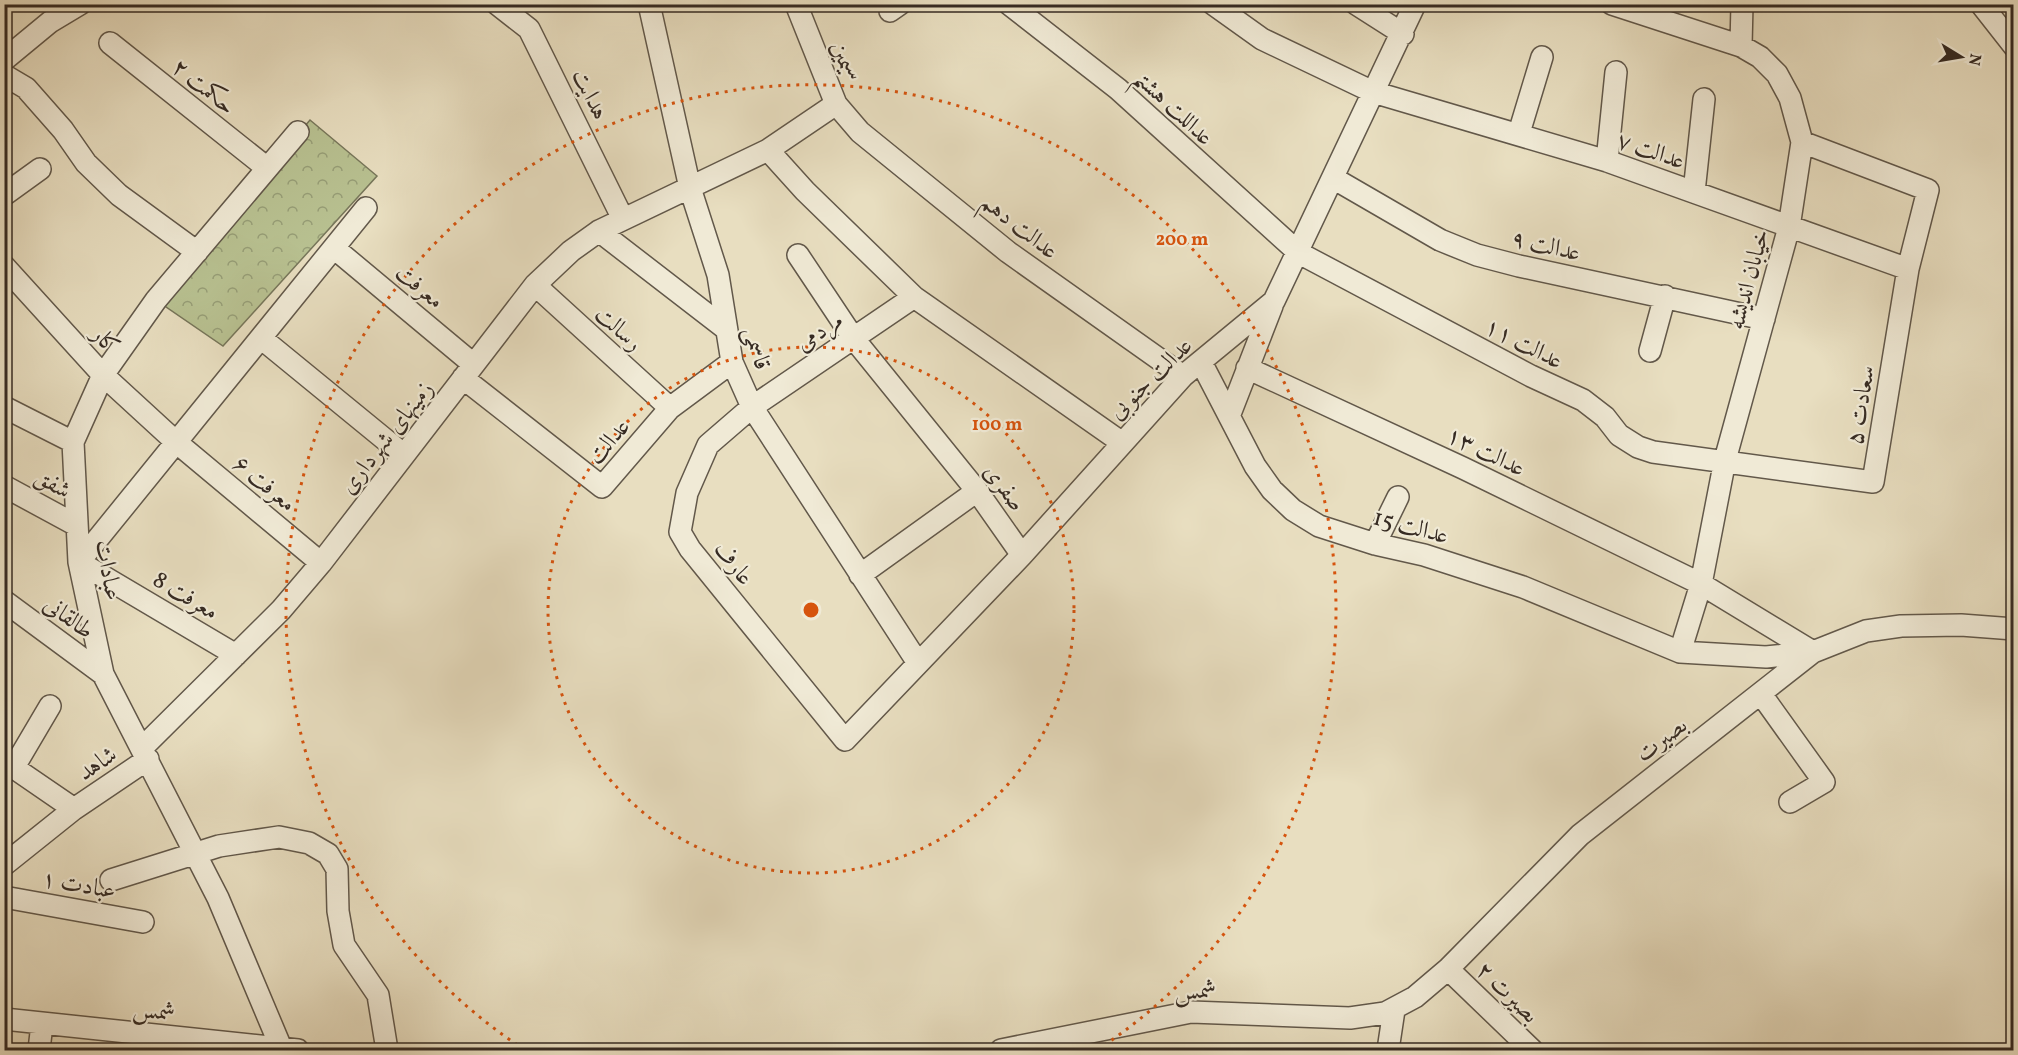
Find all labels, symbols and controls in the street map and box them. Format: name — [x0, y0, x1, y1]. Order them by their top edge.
north arrow — [1931, 27, 1991, 87]
street label: سیمین — [821, 36, 868, 87]
street label: حکمت ۲ — [164, 51, 242, 124]
text: N — [1962, 52, 1986, 68]
street label: عداللت هشتم — [1121, 62, 1220, 158]
street label: هدایت — [562, 64, 616, 126]
street label: عدالت ۷ — [1612, 124, 1689, 179]
street label: عدالت دهم — [971, 186, 1065, 271]
street label: عدالت ۹ — [1508, 222, 1584, 271]
street label: خیابان اندیشه — [1720, 226, 1780, 333]
text: 200 m — [1156, 228, 1208, 253]
street label: معرفت — [387, 257, 451, 318]
street label: رسالت — [586, 299, 649, 360]
street label: مردمی — [789, 304, 851, 361]
street label: عدالت ۱۱ — [1478, 311, 1568, 379]
street label: کار — [81, 318, 127, 363]
street label: قاسمی — [734, 323, 778, 374]
street label: عدالت جنوبی — [1102, 331, 1201, 428]
street label: سعادت ۵ — [1839, 363, 1885, 447]
street label: زمینهای شهرداری — [332, 374, 443, 502]
street label: عدالت — [580, 412, 639, 473]
text: 100 m — [972, 413, 1022, 438]
street label: عدالت ۱۳ — [1440, 419, 1530, 487]
street label: معرفت ۶ — [225, 448, 303, 521]
street label: صفری — [974, 457, 1033, 519]
street label: شفق — [27, 461, 77, 509]
street label: عدالت 15 — [1369, 502, 1452, 554]
street label: عارف — [704, 535, 761, 594]
street label: عبادات — [85, 537, 129, 603]
street label: معرفت 8 — [146, 564, 224, 630]
street label: طالقانی — [35, 589, 100, 649]
centre of rings — [801, 600, 821, 620]
street label: بصیرت — [1629, 710, 1695, 772]
street label: شاهد — [72, 739, 125, 790]
street label: عبادت ۱ — [39, 863, 118, 909]
street label: بصیرت ۲ — [1467, 955, 1546, 1032]
street label: شمس — [1173, 974, 1218, 1010]
street label: شمس — [131, 993, 177, 1031]

